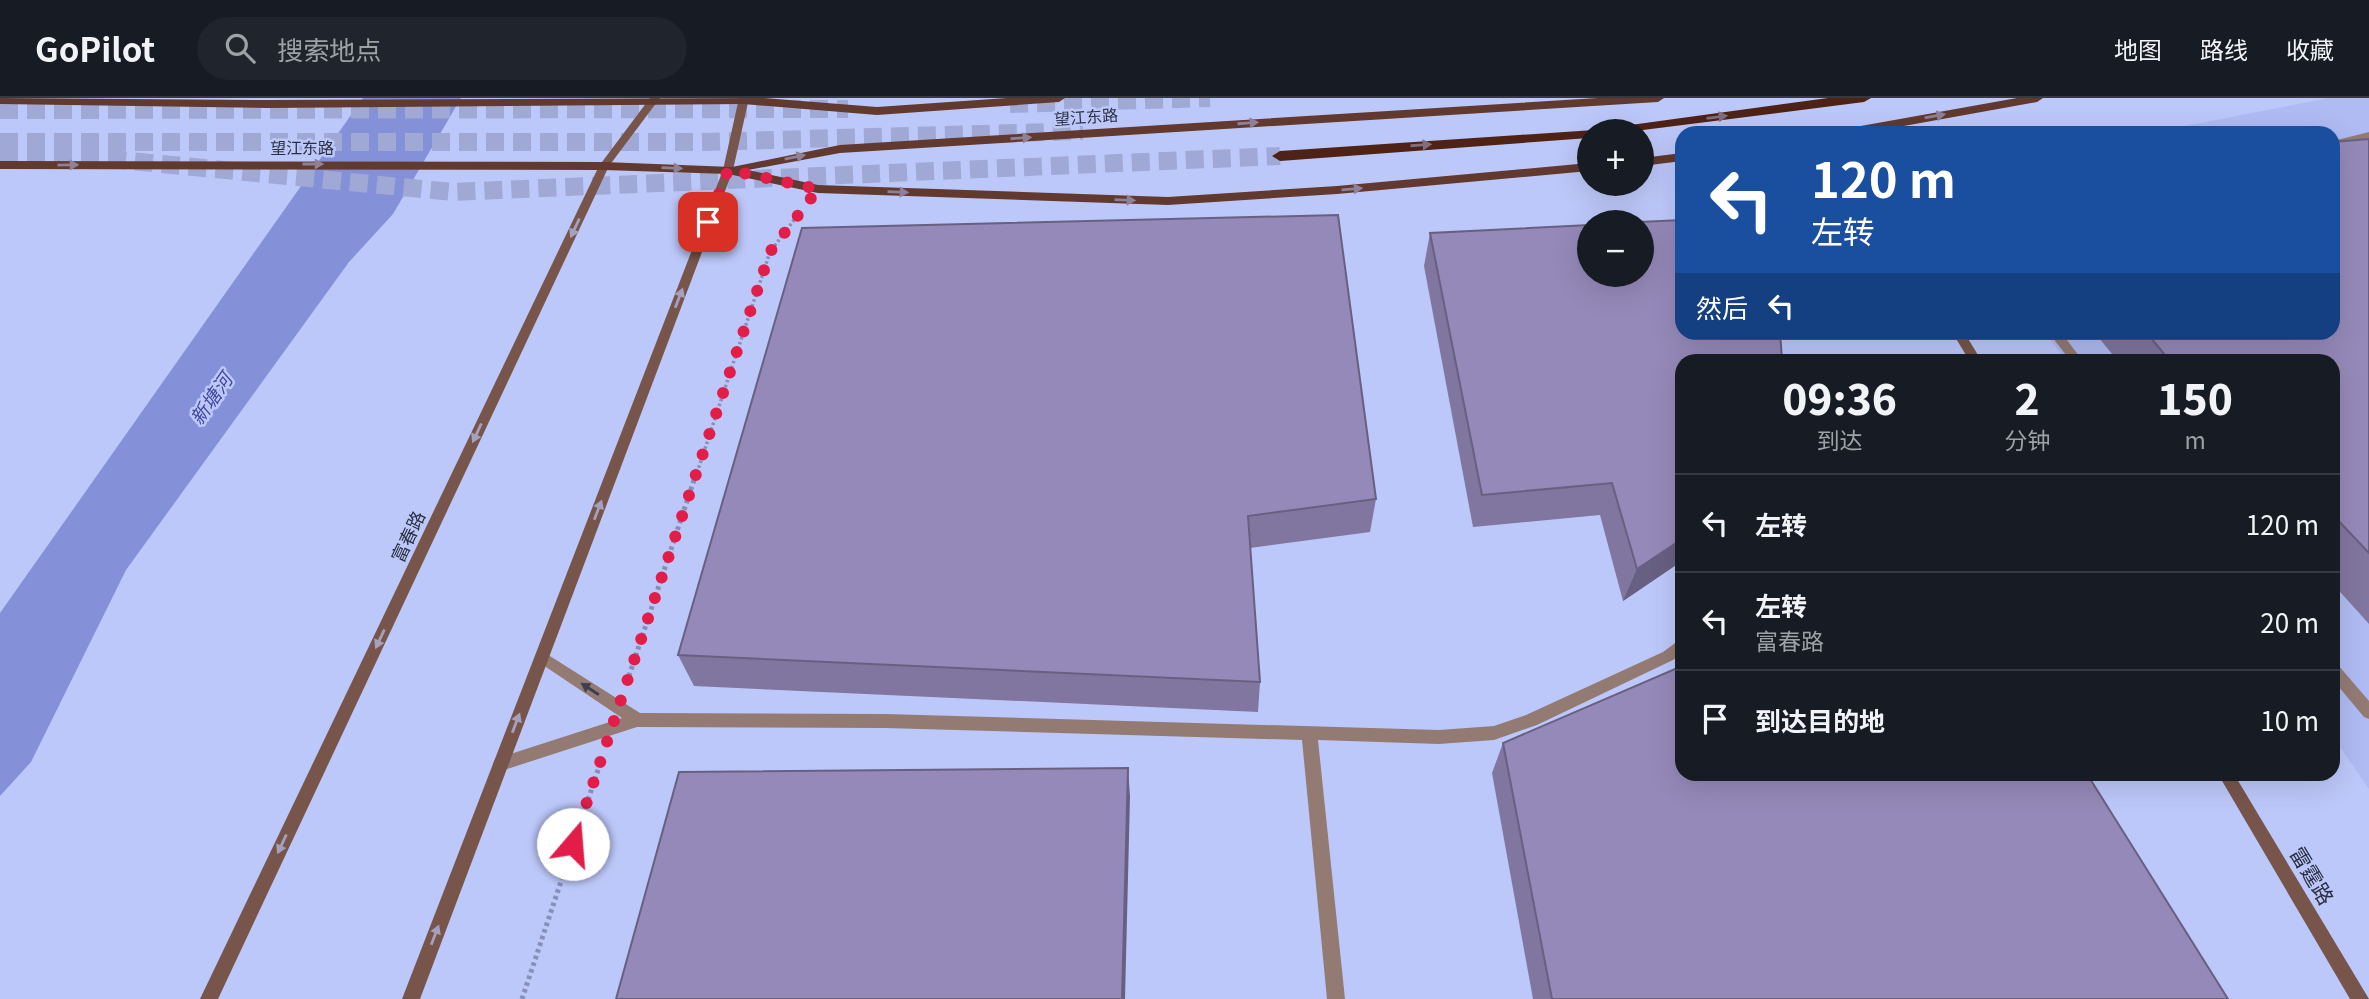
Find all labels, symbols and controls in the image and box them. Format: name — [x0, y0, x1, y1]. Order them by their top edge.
search box — [197, 17, 687, 80]
text: GoPilot — [35, 24, 155, 72]
icon: search — [221, 29, 259, 67]
text: 搜索地点 — [277, 30, 381, 67]
text: 地图 — [2114, 31, 2162, 66]
text: 路线 — [2200, 31, 2248, 66]
text: 收藏 — [2286, 31, 2334, 66]
street label: 望江东路 — [1053, 102, 1119, 130]
one-way arrow — [1924, 110, 1946, 121]
one-way arrow — [1706, 112, 1728, 123]
one-way arrow — [1237, 118, 1259, 129]
map controls — [1577, 119, 1654, 287]
button: + — [1577, 119, 1654, 196]
one-way arrow — [1010, 132, 1032, 143]
street label: 望江东路 — [270, 135, 334, 159]
one-way arrow — [1411, 140, 1433, 151]
text: 120 m — [1811, 141, 1956, 212]
one-way arrow — [784, 152, 806, 163]
icon: left — [1696, 154, 1787, 245]
one-way arrow — [302, 158, 324, 170]
one-way arrow — [57, 159, 79, 171]
one-way arrow — [662, 163, 684, 174]
one-way arrow — [1341, 183, 1363, 194]
one-way arrow — [887, 186, 909, 197]
pin — [678, 192, 738, 252]
one-way arrow — [1114, 194, 1136, 205]
icon: arrive — [689, 203, 727, 241]
text: 左转 — [1811, 207, 1875, 253]
button: − — [1577, 210, 1654, 287]
one-way arrow — [569, 218, 581, 238]
one-way arrow — [674, 287, 685, 308]
icon: left — [1762, 287, 1800, 325]
text: 然后 — [1696, 288, 1748, 325]
water label: 新塘河 — [183, 364, 240, 429]
text: 09:36 — [1782, 366, 1897, 427]
text: 2 — [2015, 366, 2040, 427]
text: 150 — [2157, 366, 2233, 427]
text: 到达 — [1817, 422, 1863, 456]
text: 分钟 — [2004, 422, 2050, 456]
text: m — [2184, 422, 2206, 456]
one-way arrow — [471, 423, 483, 443]
one-way arrow — [592, 500, 603, 521]
icon: left — [1696, 504, 1734, 542]
text: 左转 — [1755, 505, 1807, 542]
text: 120 m — [2246, 505, 2319, 542]
street label: 富春路 — [384, 506, 430, 566]
text: 左转 — [1755, 586, 1807, 623]
icon: left — [1696, 602, 1734, 640]
text: 20 m — [2260, 603, 2319, 640]
text: 富春路 — [1755, 623, 1824, 657]
one-way arrow — [374, 629, 385, 649]
one-way arrow — [580, 682, 599, 695]
icon: arrive — [1696, 700, 1734, 738]
text: 到达目的地 — [1755, 701, 1885, 738]
text: 10 m — [2260, 701, 2319, 738]
one-way arrow — [511, 712, 522, 733]
position arrow — [536, 807, 610, 881]
one-way arrow — [276, 834, 288, 854]
street label: 雷霆路 — [2284, 840, 2342, 910]
one-way arrow — [430, 925, 441, 946]

